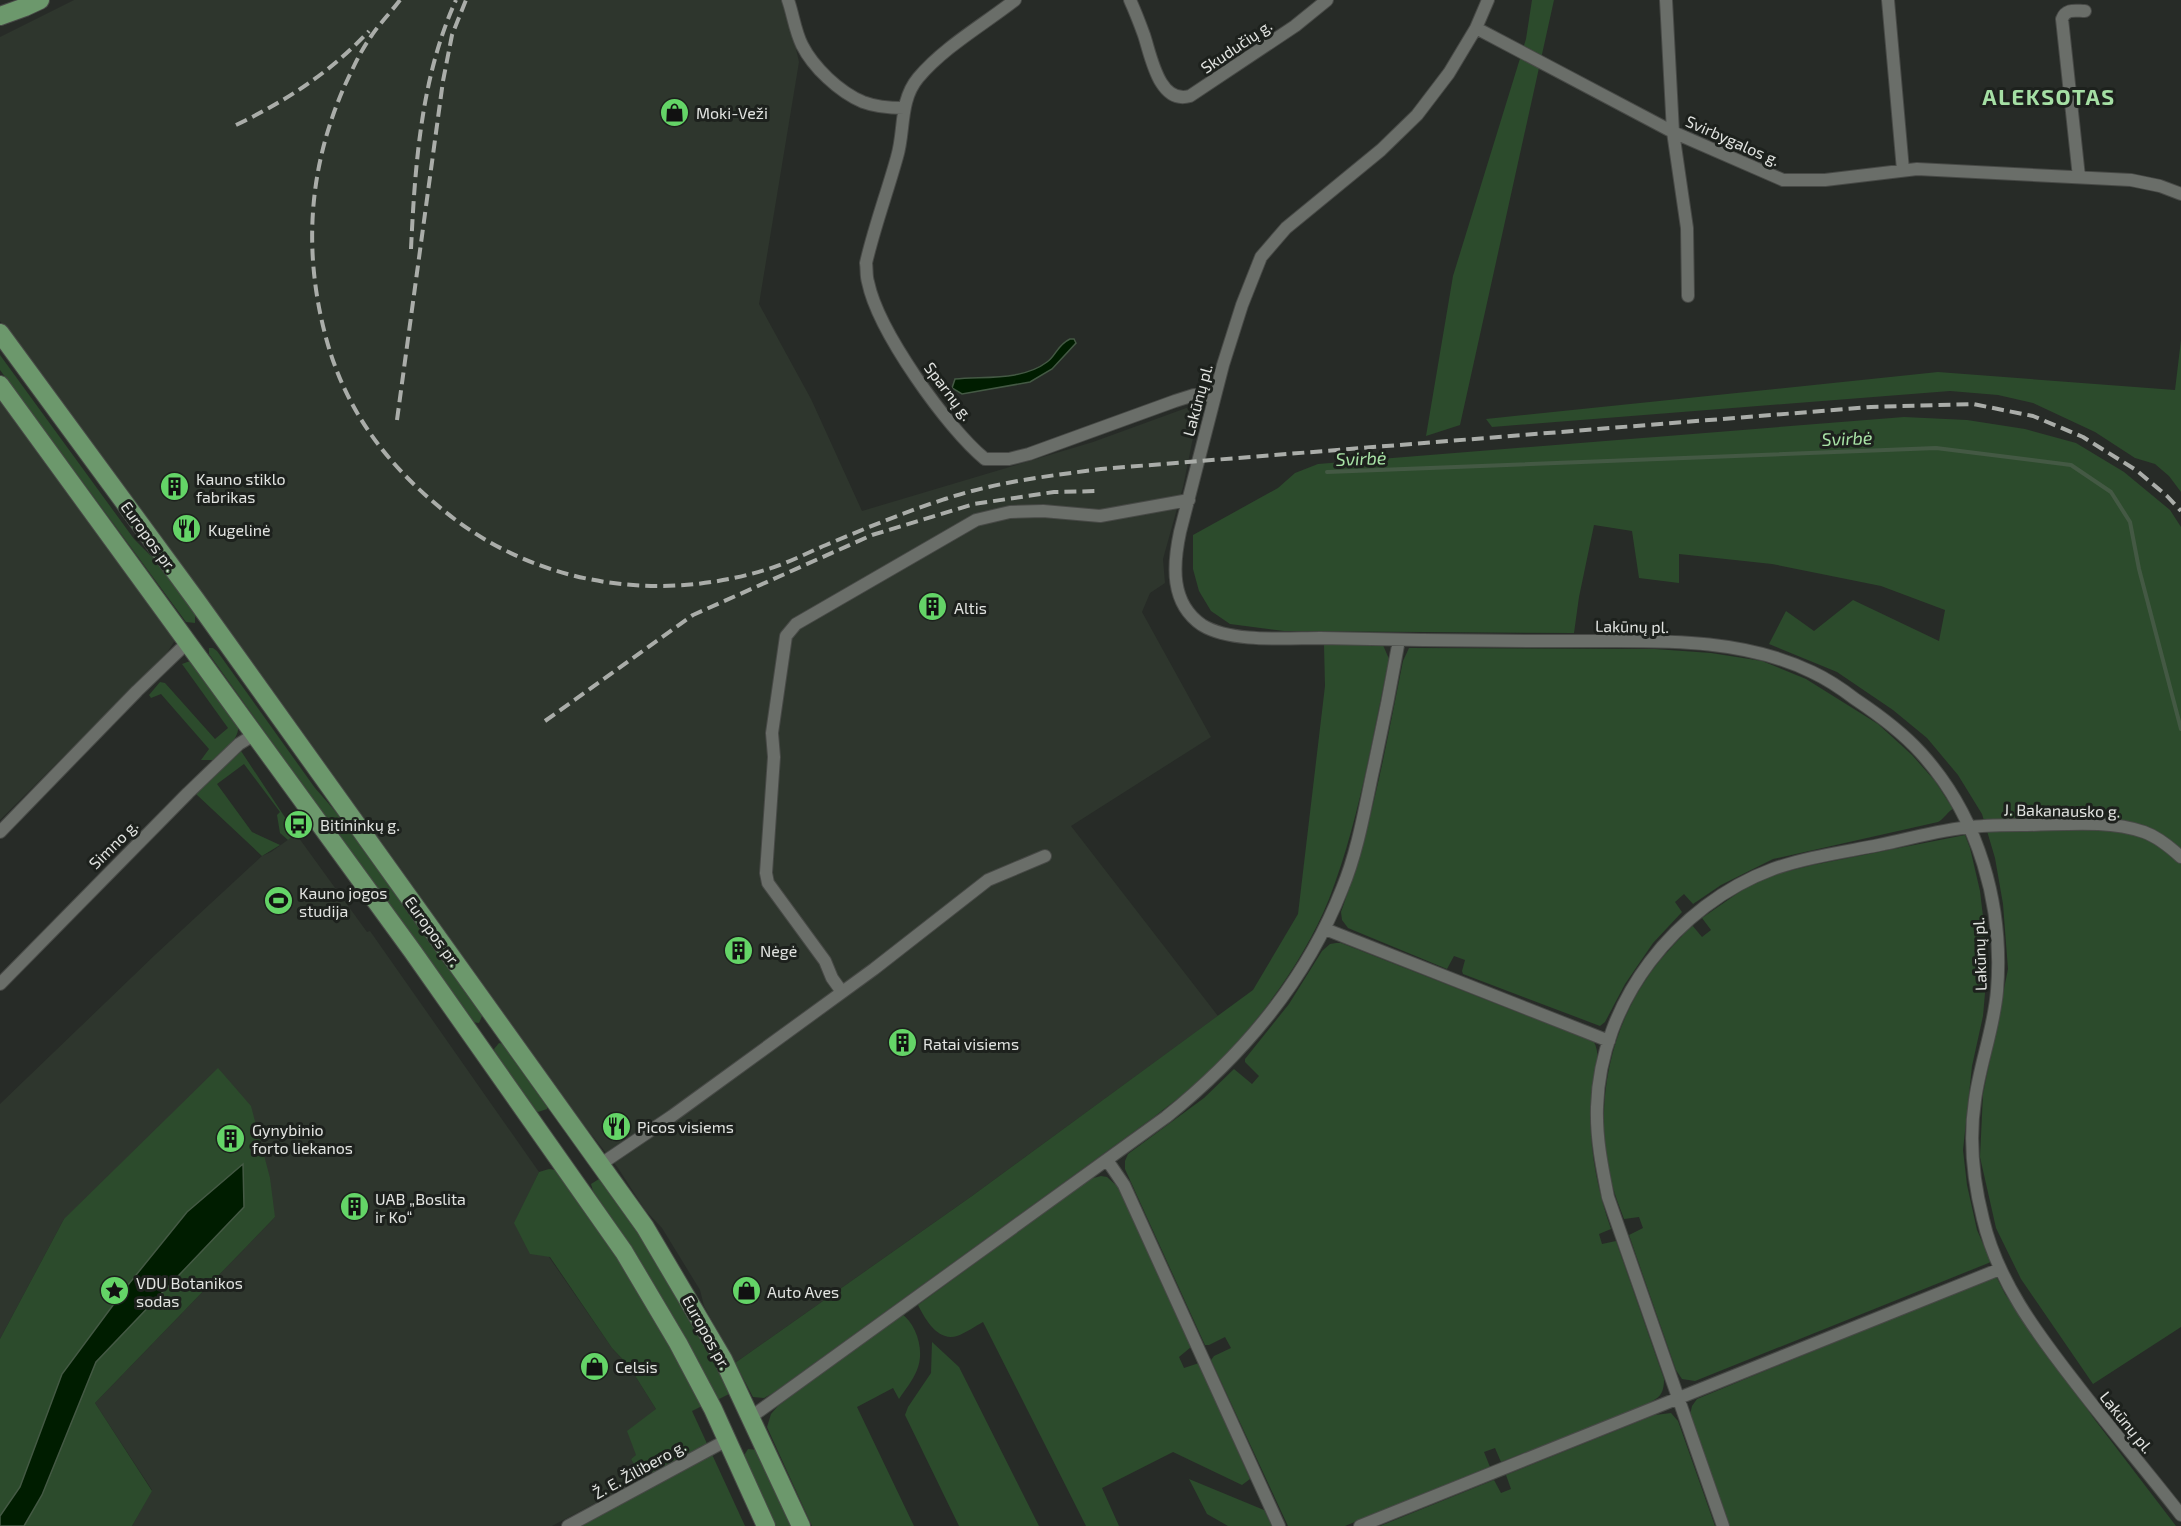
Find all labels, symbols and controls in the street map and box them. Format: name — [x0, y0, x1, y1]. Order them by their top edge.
street label: Skudučių g. — [1197, 15, 1275, 77]
district label: ALEKSOTAS — [1982, 83, 2116, 109]
shop icon: Moki-Veži — [659, 96, 691, 128]
place label: Moki-Veži — [696, 103, 768, 122]
street label: Svirbygalos g. — [1683, 111, 1783, 169]
street label: Sparnų g. — [921, 358, 977, 424]
street label: Lakūnų pl. — [1178, 362, 1216, 438]
water label: Svirbė — [1821, 426, 1873, 450]
water label: Svirbė — [1335, 446, 1387, 470]
place label: Kauno stiklo fabrikas — [196, 469, 286, 506]
building icon: Kauno stiklo fabrikas — [159, 471, 191, 503]
street label: Europos pr. — [117, 497, 181, 575]
restaurant icon: Kugelinė — [171, 513, 203, 545]
place label: Kugelinė — [208, 520, 271, 539]
building icon: Altis — [917, 591, 949, 623]
place label: Altis — [954, 598, 987, 617]
street label: Lakūnų pl. — [1595, 616, 1669, 636]
street label: J. Bakanausko g. — [2003, 799, 2121, 821]
bus stop icon: Bitininkų g. — [283, 808, 315, 840]
place label: Bitininkų g. — [320, 815, 400, 834]
street label: Simno g. — [85, 816, 141, 872]
place label: Kauno jogos studija — [299, 883, 387, 921]
sports icon: Kauno jogos studija — [262, 885, 294, 917]
street label: Europos pr. — [401, 892, 465, 970]
street label: Lakūnų pl. — [1968, 917, 1990, 991]
building icon: Nėgė — [723, 934, 755, 966]
place label: Nėgė — [760, 941, 797, 960]
building icon: Ratai visiems — [886, 1027, 918, 1059]
place label: Ratai visiems — [923, 1034, 1019, 1053]
restaurant icon: Picos visiems — [600, 1110, 632, 1142]
place label: Picos visiems — [637, 1117, 734, 1136]
place label: Gynybinio forto liekanos — [252, 1120, 353, 1157]
building icon: Gynybinio forto liekanos — [215, 1122, 247, 1154]
place label: UAB „Boslita ir Ko“ — [375, 1189, 466, 1226]
building icon: UAB „Boslita ir Ko“ — [338, 1191, 370, 1223]
place label: VDU Botanikos sodas — [136, 1273, 243, 1310]
place icon: VDU Botanikos sodas — [99, 1275, 131, 1307]
shop icon: Auto Aves — [730, 1275, 762, 1307]
place label: Auto Aves — [767, 1282, 839, 1301]
street label: Europos pr. — [679, 1292, 735, 1372]
shop icon: Celsis — [578, 1350, 610, 1382]
place label: Celsis — [615, 1357, 658, 1376]
street label: Lakūnų pl. — [2096, 1387, 2158, 1457]
street label: Ž. E. Žilibero g. — [589, 1436, 689, 1502]

